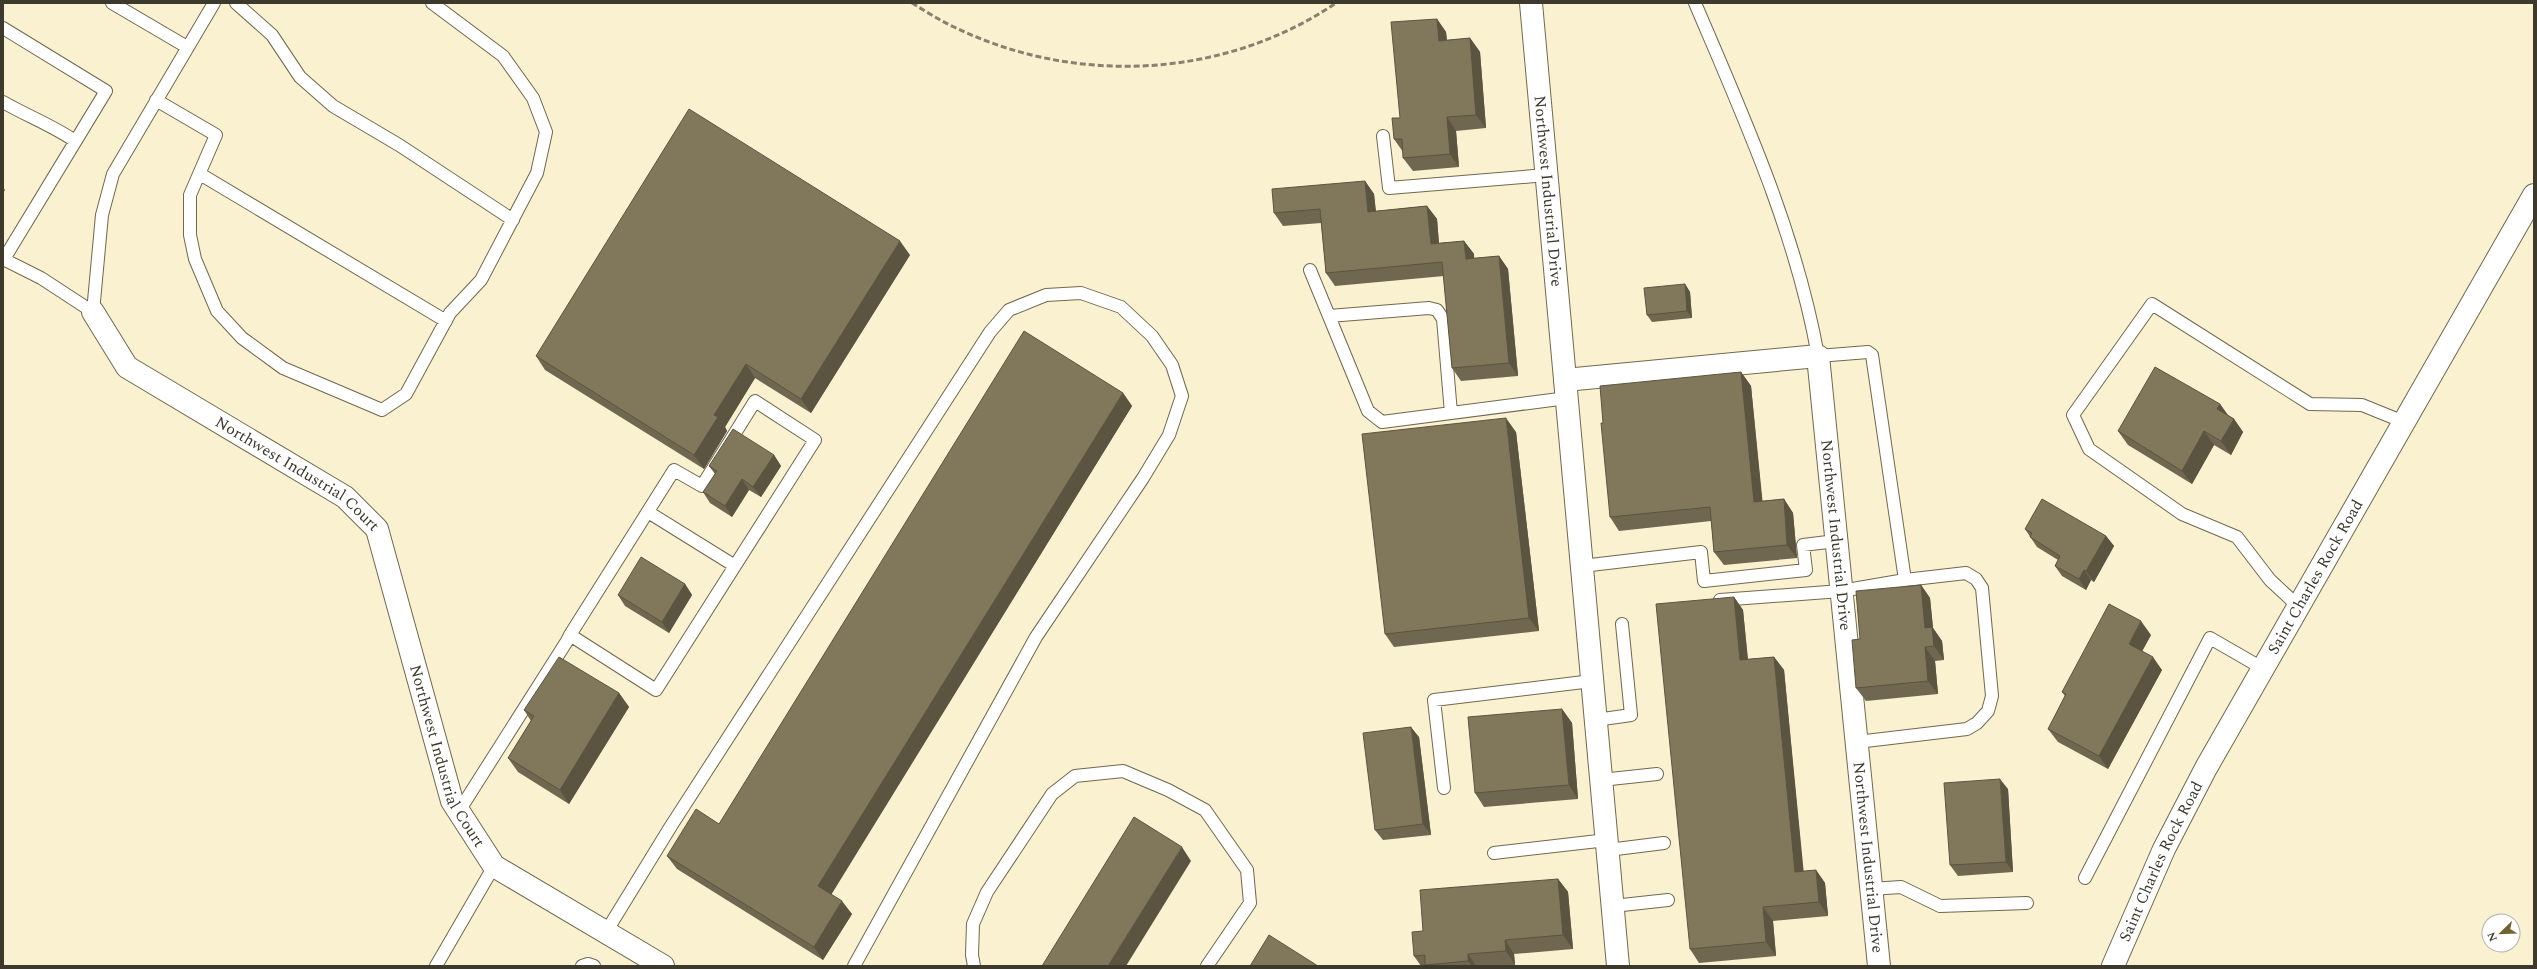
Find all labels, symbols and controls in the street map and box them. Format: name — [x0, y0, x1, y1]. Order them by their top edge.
street label: Northwest Industrial Drive — [1527, 95, 1569, 288]
street label: Northwest Industrial Court — [210, 410, 385, 537]
street label: Northwest Industrial Drive — [1814, 438, 1857, 632]
street label: Saint Charles Rock Road — [2261, 495, 2369, 659]
street label: Northwest Industrial Court — [403, 662, 491, 852]
street label: Northwest Industrial Drive — [1847, 761, 1890, 954]
street label: Saint Charles Rock Road — [2113, 777, 2209, 946]
north arrow — [2481, 913, 2521, 953]
text: N — [2483, 929, 2502, 944]

